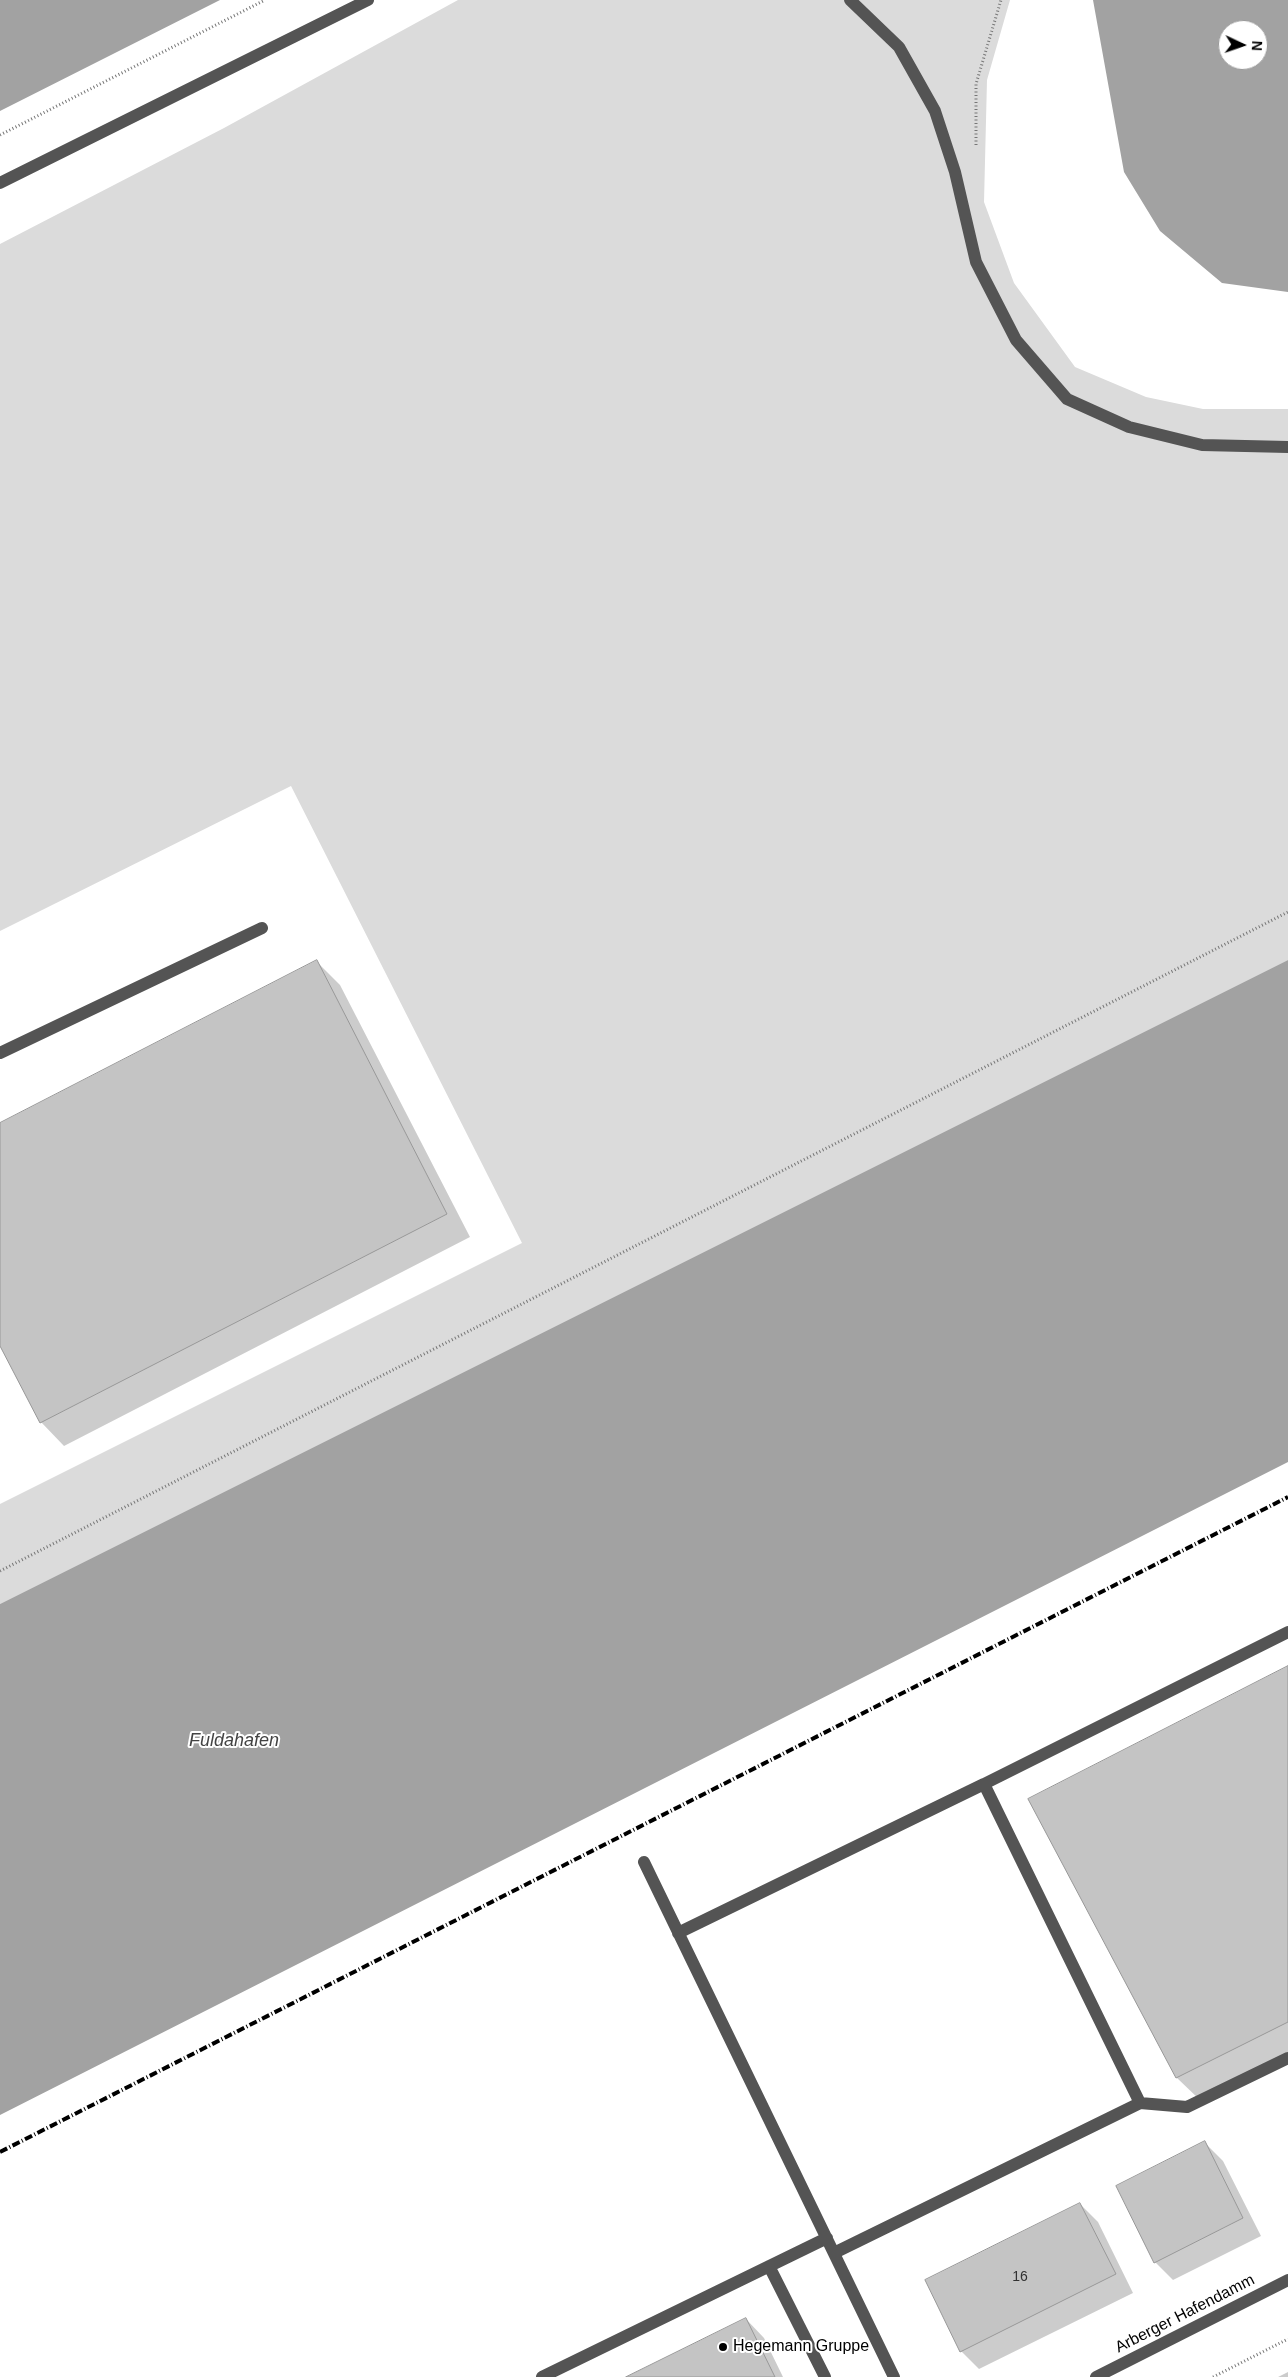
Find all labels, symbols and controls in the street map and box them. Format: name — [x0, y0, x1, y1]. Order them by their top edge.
north arrow — [1218, 20, 1268, 70]
text: N — [1249, 40, 1265, 51]
water label: Fuldahafen — [189, 1730, 279, 1752]
house number: 16 — [1012, 2269, 1028, 2285]
street label: Arberger Hafendamm — [1112, 2271, 1258, 2357]
place label: Hegemann Gruppe — [733, 2337, 869, 2357]
marker: Hegemann Gruppe — [717, 2341, 729, 2353]

